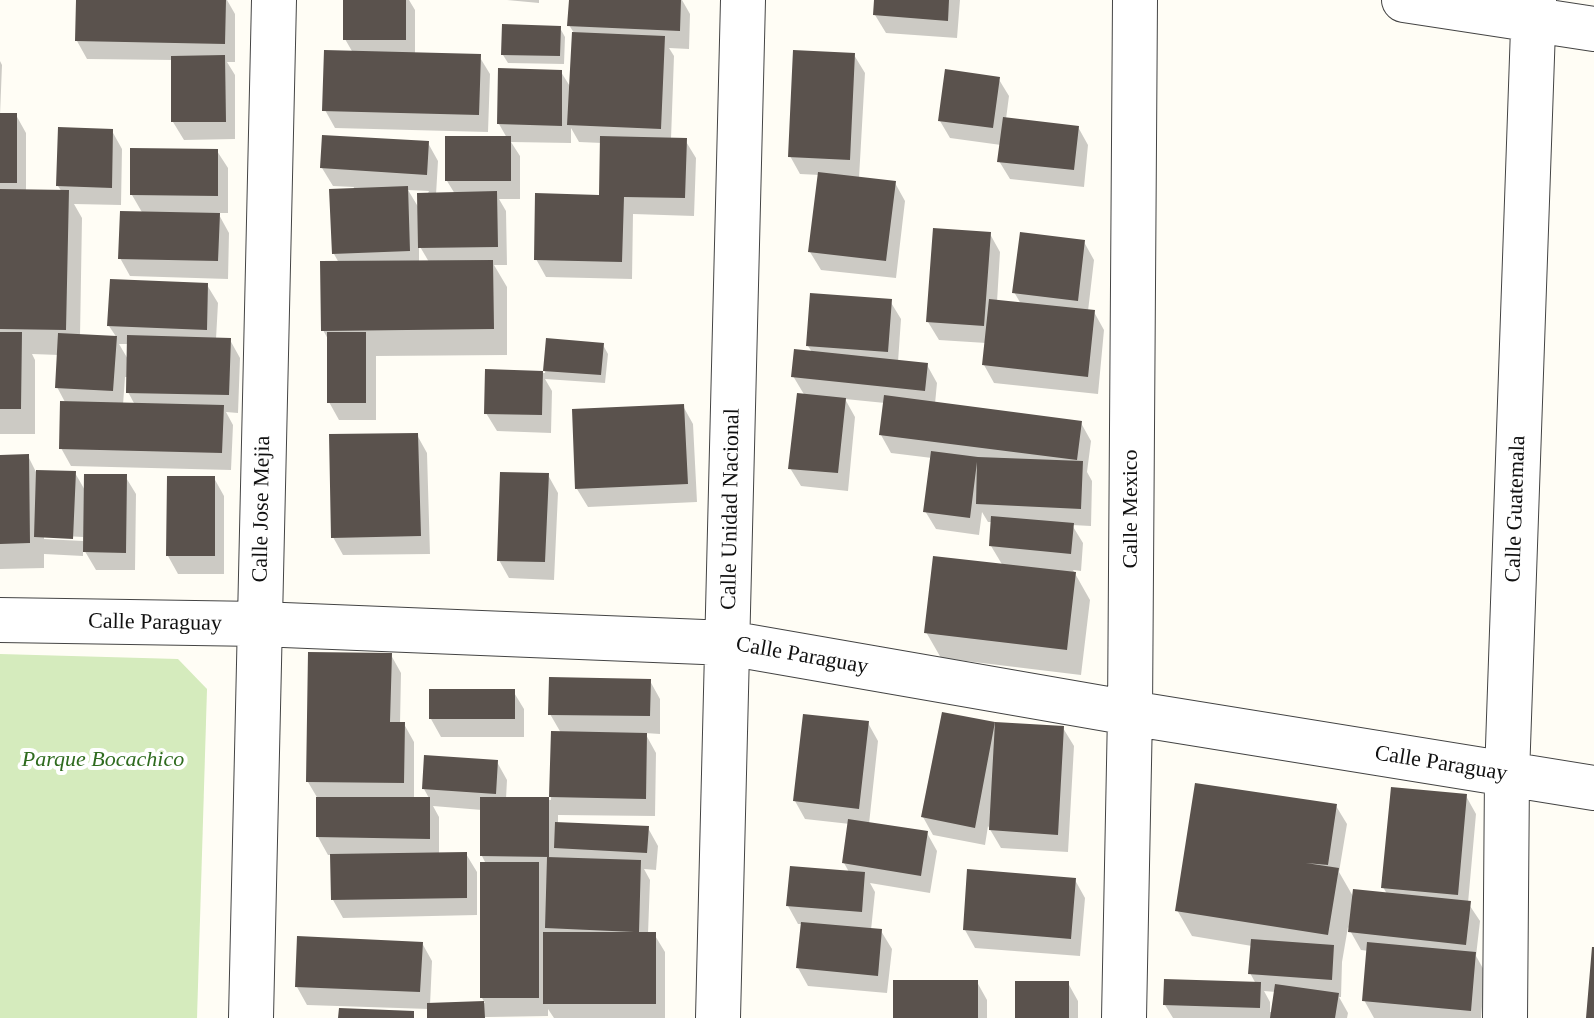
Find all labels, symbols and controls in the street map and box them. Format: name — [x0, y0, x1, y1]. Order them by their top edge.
street label: Calle Unidad Nacional — [716, 408, 746, 610]
street label: Calle Jose Mejia — [248, 435, 276, 583]
street label: Calle Guatemala — [1500, 435, 1532, 583]
street label: Calle Mexico — [1118, 449, 1144, 569]
street label: Calle Paraguay — [88, 609, 222, 637]
street label: Calle Paraguay — [734, 631, 870, 681]
street label: Calle Paraguay — [1373, 740, 1509, 788]
park label: Parque Bocachico — [22, 747, 184, 773]

